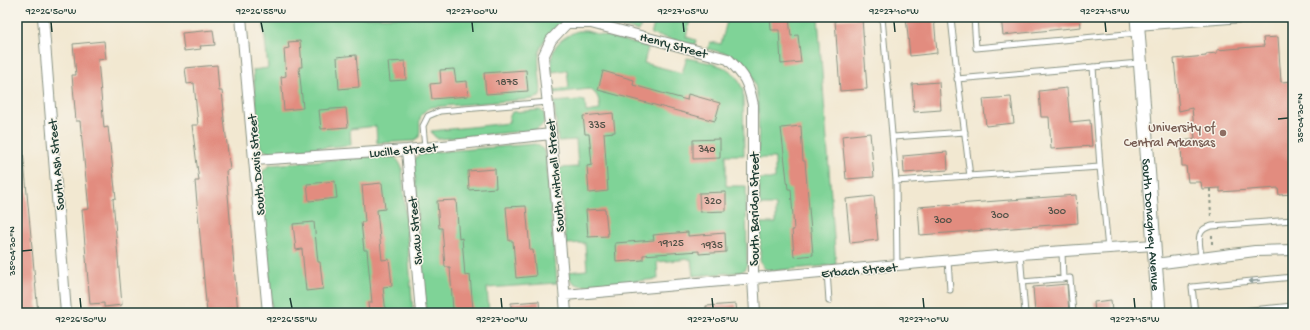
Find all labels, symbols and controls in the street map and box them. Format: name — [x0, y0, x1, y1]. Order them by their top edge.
text: 92°26'50"W — [25, 6, 77, 18]
text: 92°26'55"W — [235, 6, 287, 18]
text: 92°27'00"W — [445, 6, 498, 18]
text: 92°27'05"W — [657, 6, 709, 18]
text: 92°27'10"W — [868, 6, 919, 18]
text: 92°27'15"W — [1079, 6, 1130, 18]
street label: Henry Street — [638, 30, 710, 63]
house number: 1875 — [495, 77, 518, 89]
text: 35°04'30"N — [1295, 93, 1307, 144]
street label: South Davis Street — [245, 112, 269, 216]
street label: South Ash Street — [46, 117, 69, 211]
street label: South Mitchell Street — [544, 117, 569, 233]
house number: 335 — [587, 120, 606, 132]
place label: University of Central Arkansas — [1124, 121, 1216, 151]
marker: University of Central Arkansas — [1218, 128, 1228, 138]
street label: Lucille Street — [369, 141, 440, 162]
house number: 340 — [697, 144, 716, 156]
street label: South Baridon Street — [748, 150, 763, 266]
street label: South Donaghey Avenue — [1138, 158, 1162, 292]
street label: Shaw Street — [406, 195, 427, 265]
house number: 320 — [703, 196, 722, 208]
house number: 300 — [1047, 206, 1066, 218]
house number: 300 — [990, 210, 1009, 222]
house number: 300 — [933, 215, 952, 227]
text: 35°04'30"N — [7, 226, 19, 277]
house number: 19125 — [657, 238, 684, 250]
house number: 1935 — [700, 240, 723, 252]
street label: Erbach Street — [821, 261, 899, 282]
one-way arrow — [1248, 278, 1260, 284]
text: 92°26'50"W — [55, 314, 107, 326]
text: 92°26'55"W — [266, 314, 318, 326]
text: 92°27'00"W — [475, 314, 528, 326]
text: 92°27'05"W — [687, 314, 739, 326]
text: 92°27'10"W — [898, 314, 949, 326]
text: 92°27'15"W — [1109, 314, 1160, 326]

